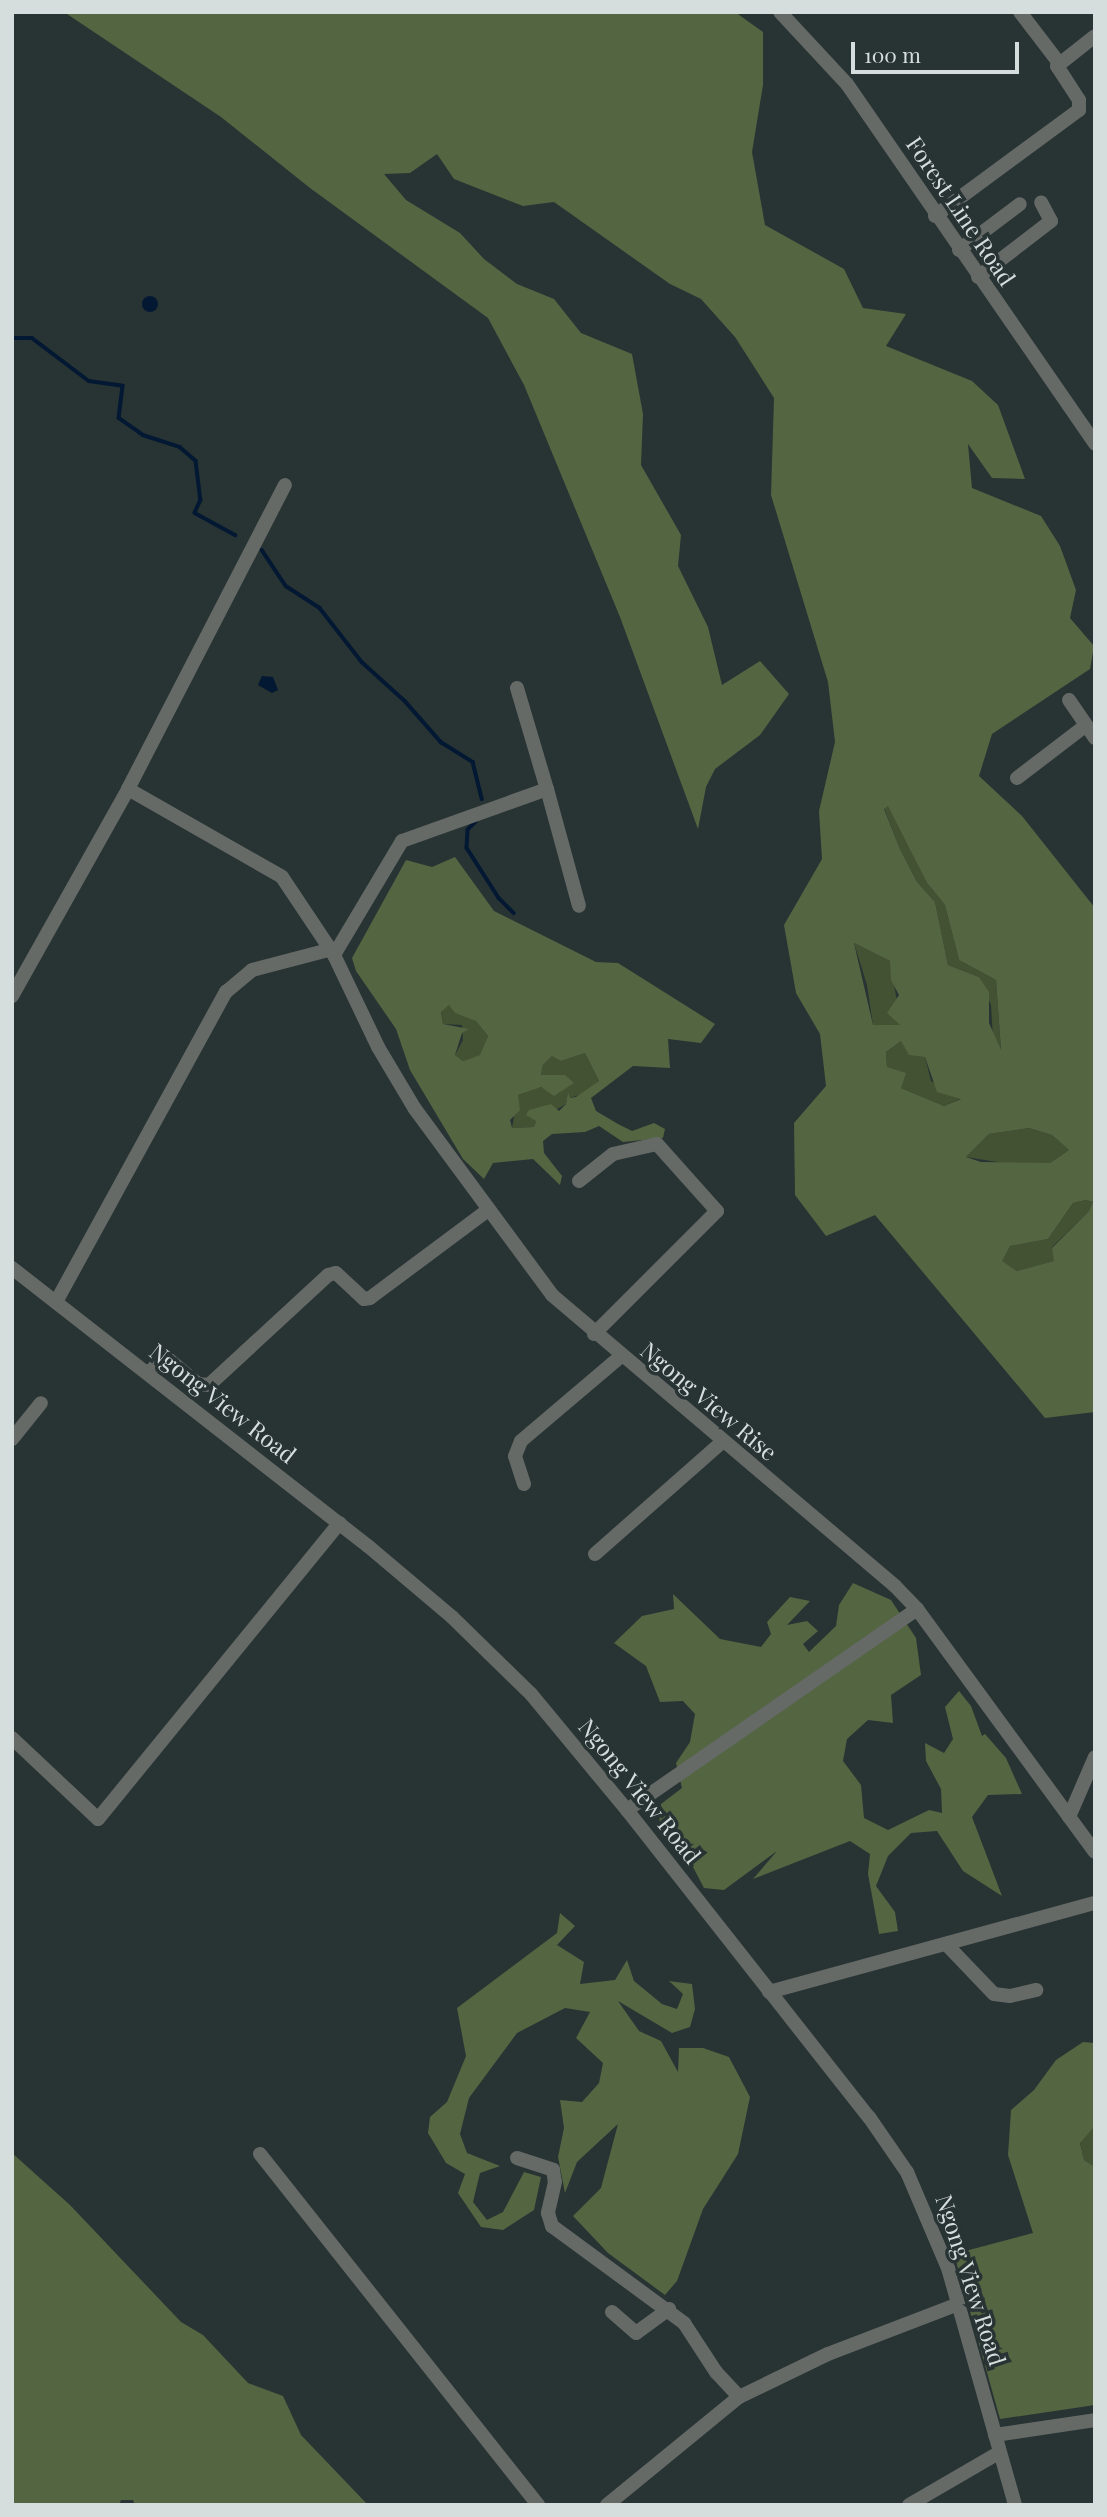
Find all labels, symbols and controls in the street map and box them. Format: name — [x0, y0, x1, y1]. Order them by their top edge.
scale bar — [855, 28, 1023, 72]
text: 100 m — [864, 40, 921, 68]
street label: Forest Line Road — [901, 131, 1021, 291]
street label: Ngong View Rise — [635, 1336, 783, 1466]
street label: Ngong View Road — [144, 1337, 302, 1469]
street label: Ngong View Road — [573, 1713, 707, 1869]
street label: Ngong View Road — [930, 2190, 1012, 2370]

